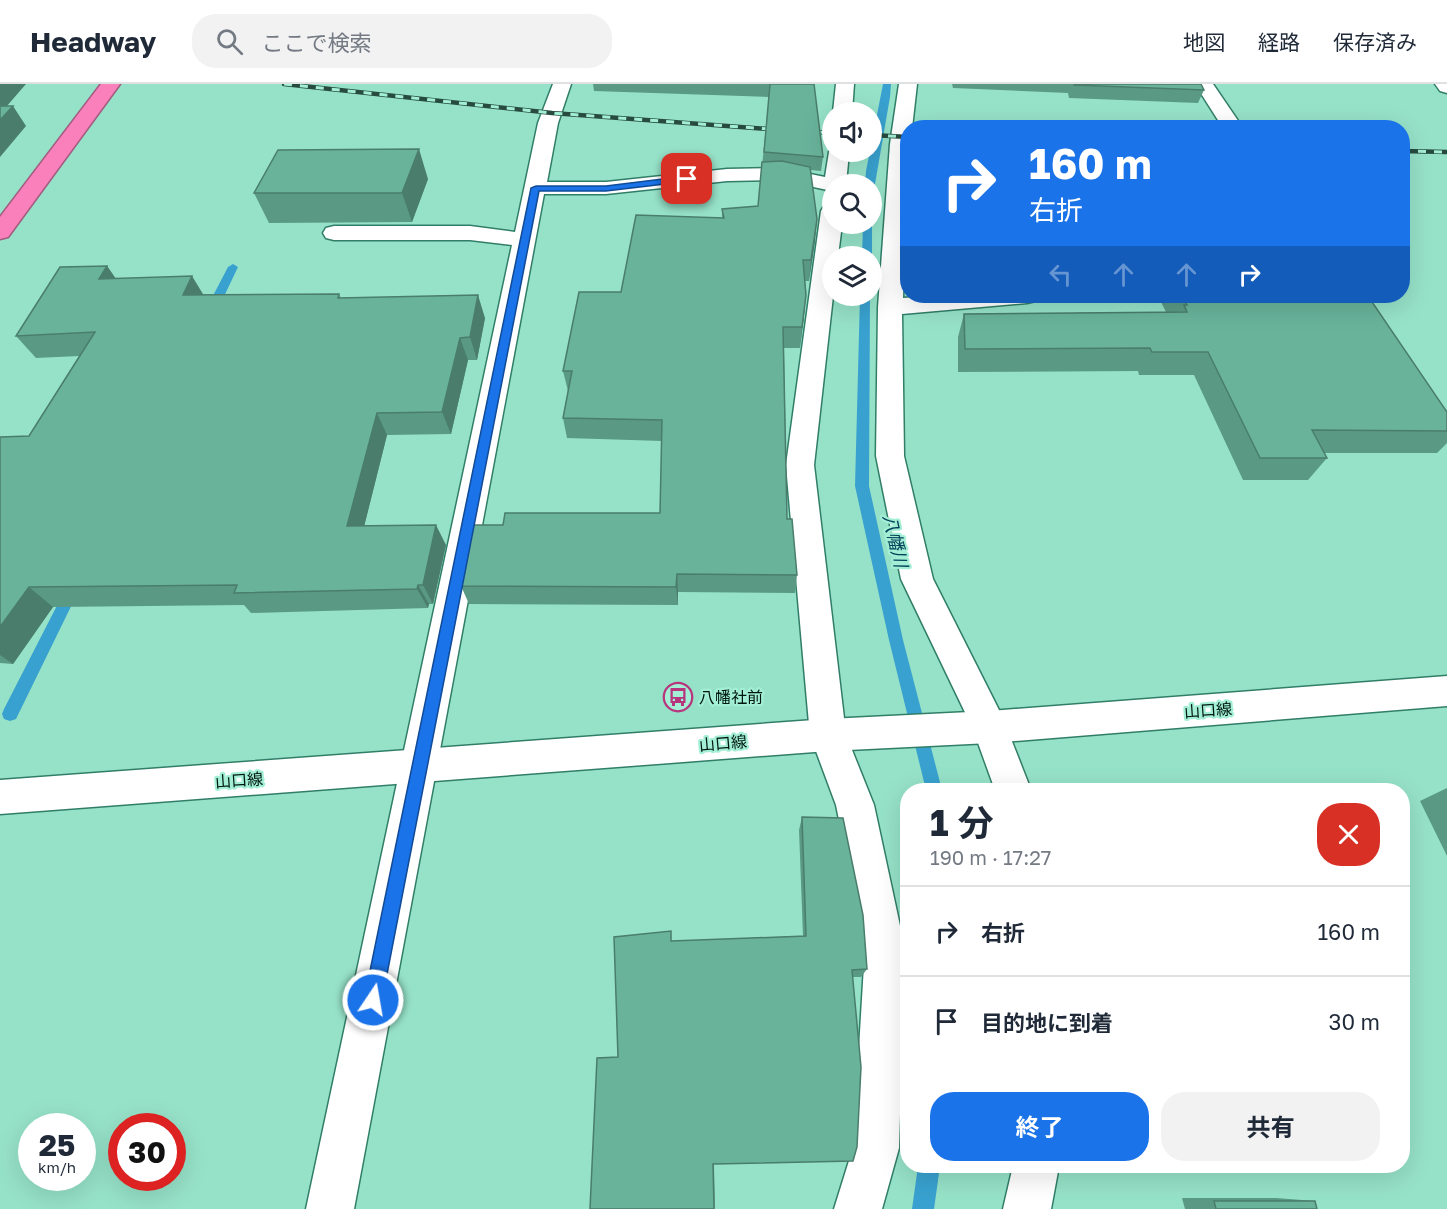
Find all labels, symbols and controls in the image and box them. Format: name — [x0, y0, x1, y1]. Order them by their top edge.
search box — [192, 14, 612, 68]
text: Headway — [30, 25, 156, 58]
icon: search — [213, 25, 246, 58]
text: ここで検索 — [261, 29, 371, 56]
text: 地図 — [1183, 29, 1225, 55]
text: 経路 — [1258, 29, 1300, 55]
text: 保存済み — [1333, 29, 1417, 55]
map controls — [822, 102, 882, 306]
button: sound — [822, 102, 882, 162]
text: 160 m — [1029, 138, 1152, 188]
icon: right — [930, 144, 1008, 222]
pin — [661, 153, 712, 204]
icon: arrive — [670, 162, 703, 195]
button: search — [822, 174, 882, 234]
text: 右折 — [1029, 194, 1083, 226]
button: layers — [822, 246, 882, 306]
icon: left — [1044, 258, 1077, 291]
icon: ahead — [1107, 258, 1140, 291]
icon: ahead — [1170, 258, 1203, 291]
icon: right — [1233, 258, 1266, 291]
water label: 八幡川 — [879, 512, 913, 572]
bus stop icon: 八幡社前 — [662, 681, 694, 713]
place label: 八幡社前 — [699, 687, 763, 707]
street label: 山口線 — [1183, 698, 1233, 722]
street label: 山口線 — [698, 731, 748, 755]
street label: 山口線 — [214, 768, 264, 792]
text: 1 分 — [930, 801, 994, 844]
button: close — [1317, 803, 1380, 866]
text: 190 m · 17:27 — [930, 845, 1051, 869]
icon: right — [930, 915, 963, 948]
text: 160 m — [1317, 918, 1380, 945]
text: 右折 — [981, 919, 1025, 946]
position arrow — [341, 968, 405, 1032]
icon: arrive — [930, 1005, 963, 1038]
text: 30 m — [1329, 1008, 1380, 1035]
text: 目的地に到着 — [981, 1009, 1113, 1036]
button: 終了 — [930, 1092, 1149, 1161]
button: 共有 — [1161, 1092, 1380, 1161]
speed limit sign: 30 — [108, 1113, 186, 1191]
text: 25 — [39, 1127, 75, 1163]
text: km/h — [38, 1158, 76, 1176]

